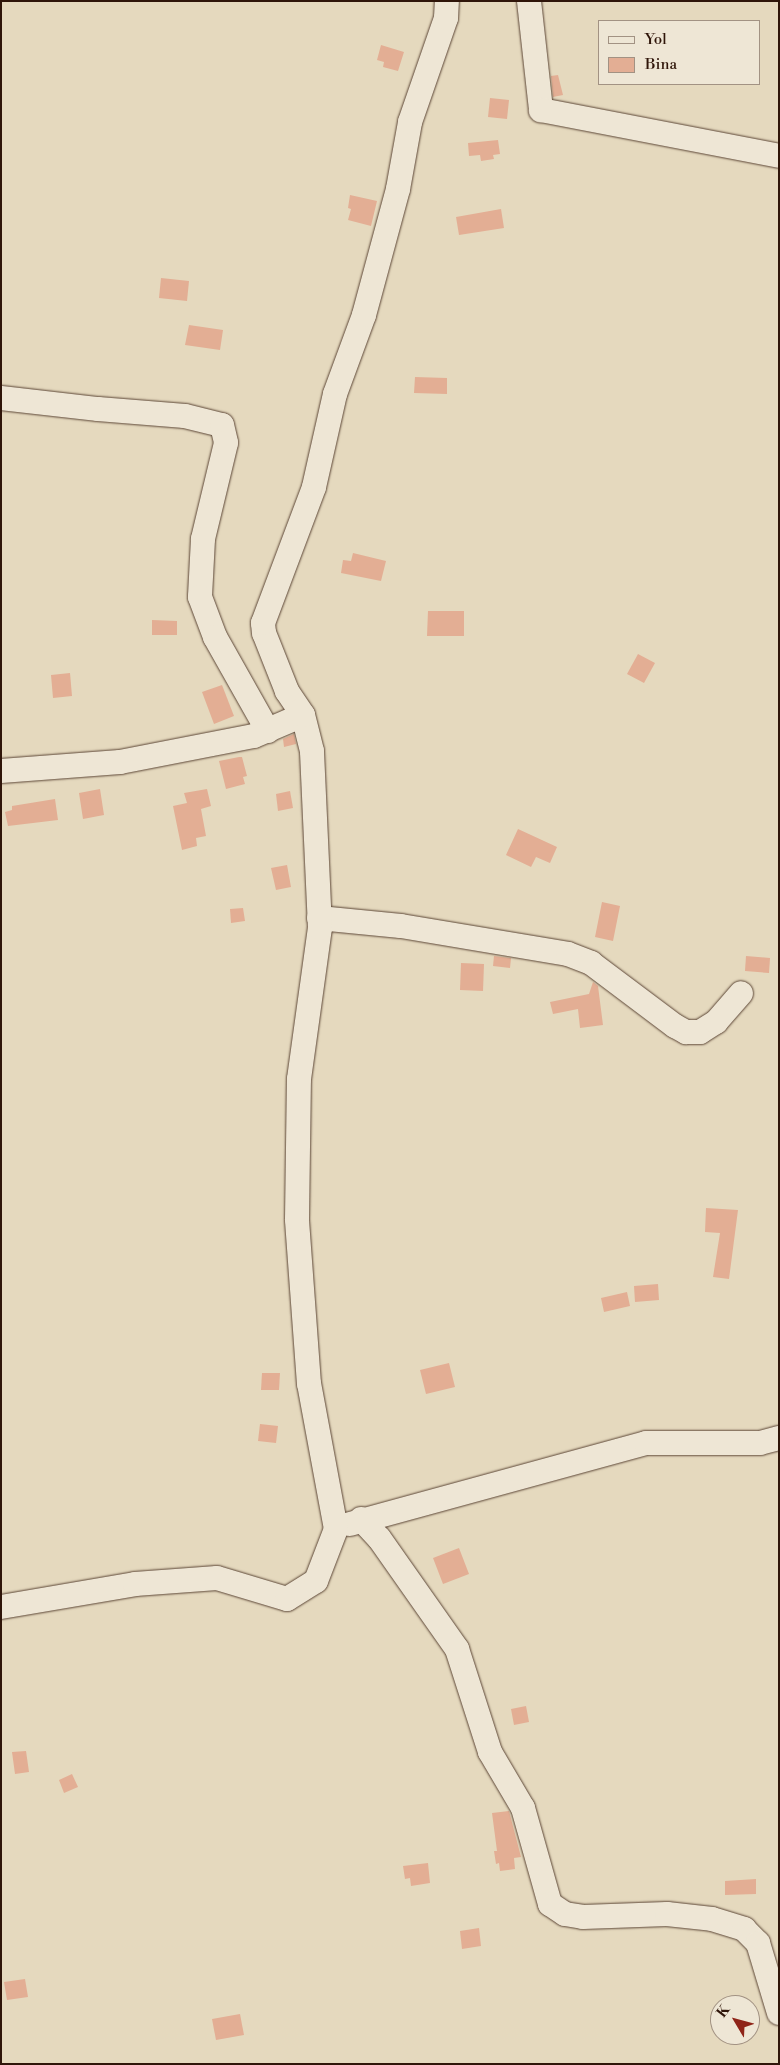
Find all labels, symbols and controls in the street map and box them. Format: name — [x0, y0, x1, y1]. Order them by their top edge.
legend — [598, 20, 760, 85]
text: Yol — [645, 30, 667, 49]
text: Bina — [645, 55, 677, 74]
north arrow — [710, 1995, 760, 2045]
text: K — [713, 2002, 734, 2022]

